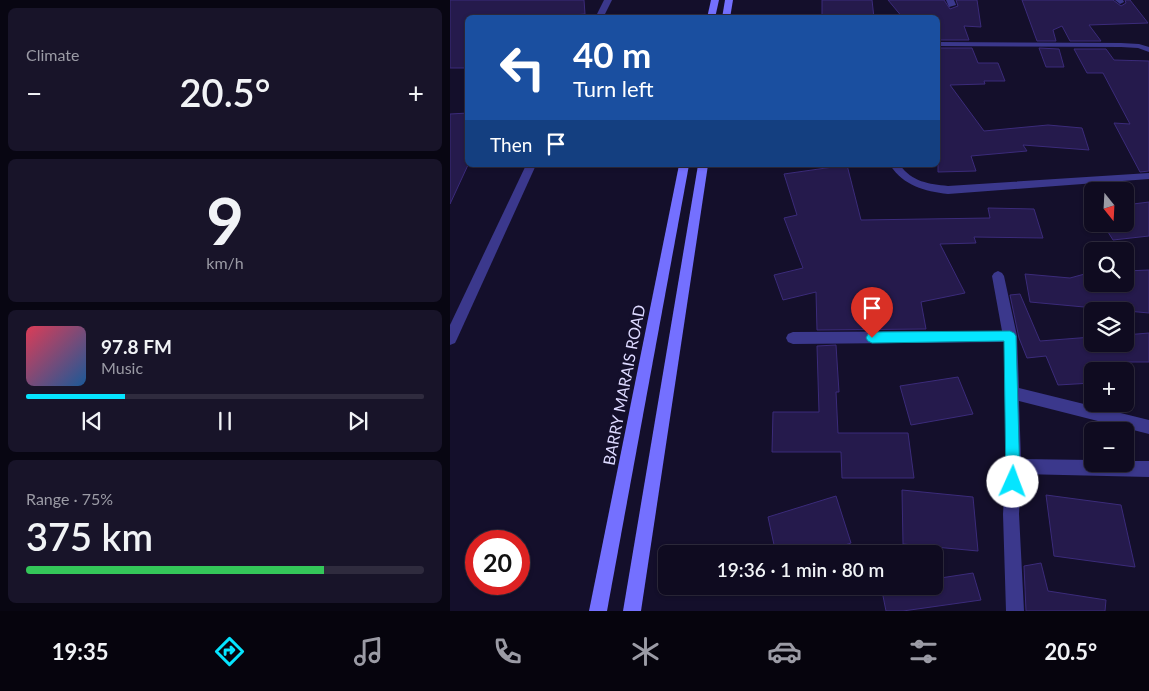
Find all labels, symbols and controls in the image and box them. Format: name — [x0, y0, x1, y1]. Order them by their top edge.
text: 40 m — [573, 33, 651, 75]
icon: left — [490, 35, 555, 100]
text: Climate — [26, 45, 79, 64]
text: 20.5° — [180, 69, 270, 115]
text: Turn left — [573, 75, 654, 102]
text: − — [26, 76, 42, 110]
text: + — [408, 76, 424, 110]
icon: arrive — [542, 130, 570, 158]
text: Then — [490, 133, 532, 156]
text: 9 — [206, 181, 244, 259]
north arrow — [1084, 182, 1134, 232]
map controls — [1084, 182, 1134, 472]
button: search — [1084, 242, 1134, 292]
text: km/h — [206, 253, 244, 272]
pin — [851, 287, 893, 338]
icon: arrive — [858, 294, 886, 322]
button: layers — [1084, 302, 1134, 352]
street label: BARRY MARAIS ROAD — [599, 303, 648, 467]
text: 97.8 FM — [101, 335, 172, 358]
text: Music — [101, 358, 143, 377]
button: + — [1084, 362, 1134, 412]
icon: previous — [78, 407, 106, 435]
icon: pause — [211, 407, 239, 435]
icon: next — [344, 407, 372, 435]
button: − — [1084, 422, 1134, 472]
position arrow — [986, 455, 1038, 507]
text: Range · 75% — [26, 489, 113, 508]
text: 375 km — [26, 513, 153, 559]
speed limit sign: 20 — [465, 530, 530, 595]
text: 19:36 · 1 min · 80 m — [717, 558, 884, 581]
icon: directions — [212, 634, 247, 669]
icon: music — [351, 634, 386, 669]
icon: phone — [490, 634, 525, 669]
icon: climate — [628, 634, 663, 669]
icon: car — [767, 634, 802, 669]
icon: filters — [906, 634, 941, 669]
text: 19:35 — [52, 638, 109, 665]
text: 20.5° — [1044, 638, 1097, 665]

